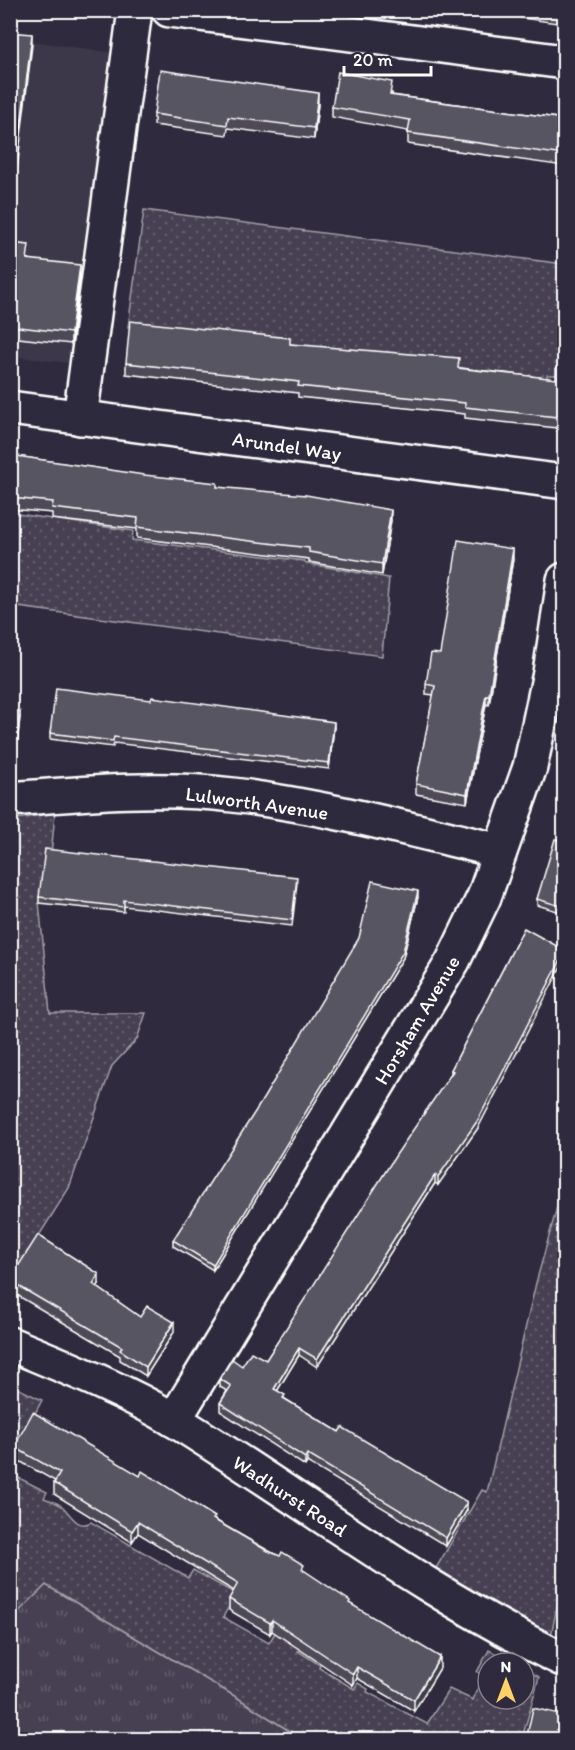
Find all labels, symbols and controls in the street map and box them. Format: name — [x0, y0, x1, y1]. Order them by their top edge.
scale bar — [344, 39, 431, 77]
text: 20 m — [353, 49, 393, 71]
street label: Arundel Way — [231, 426, 344, 466]
street label: Lulworth Avenue — [184, 781, 330, 825]
street label: Horsham Avenue — [369, 951, 465, 1089]
street label: Wadhurst Road — [228, 1450, 352, 1542]
north arrow — [476, 1651, 536, 1711]
text: N — [501, 1657, 511, 1676]

